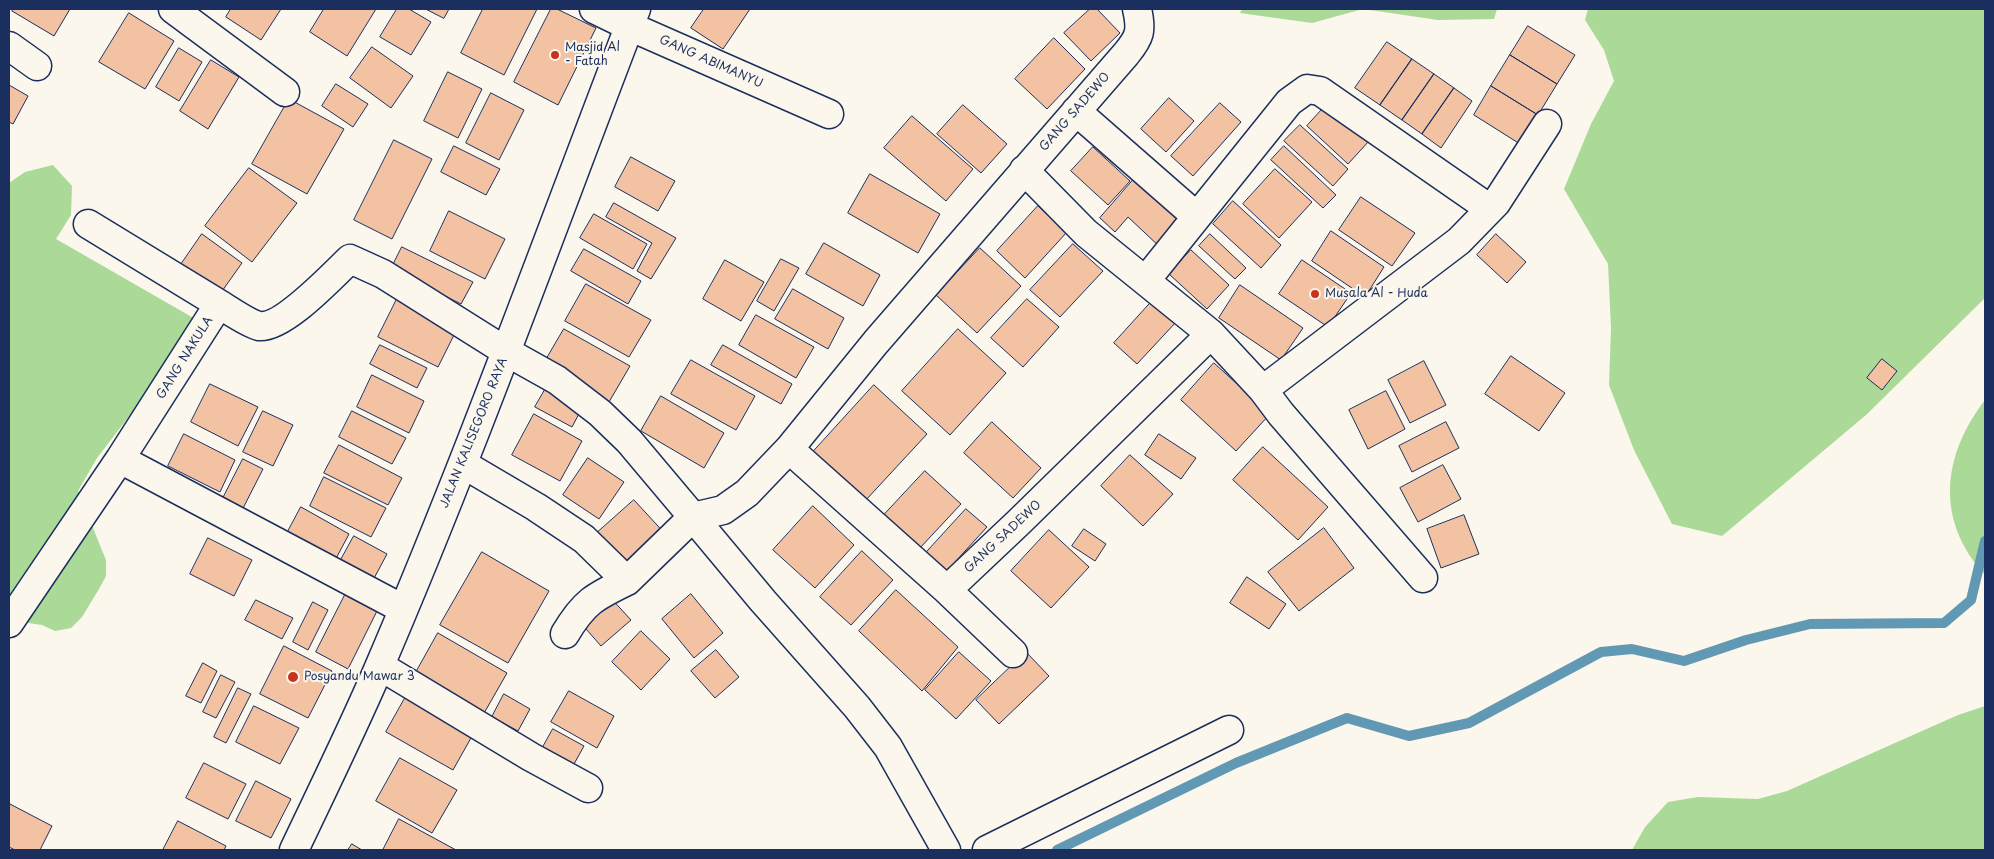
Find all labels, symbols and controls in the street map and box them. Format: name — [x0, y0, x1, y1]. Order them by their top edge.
street label: GANG ABIMANYU — [657, 33, 765, 91]
place label: Masjid Al - Fatah — [565, 41, 620, 69]
marker: Masjid Al - Fatah — [549, 49, 561, 61]
street label: GANG SADEWO — [1037, 70, 1113, 154]
place label: Musala Al - Huda — [1325, 287, 1428, 301]
marker: Musala Al - Huda — [1309, 288, 1321, 300]
street label: GANG NAKULA — [154, 314, 216, 402]
street label: JALAN KALISEGORO RAYA — [437, 356, 511, 510]
street label: GANG SADEWO — [962, 498, 1044, 576]
marker: Posyandu Mawar 3 — [286, 670, 300, 684]
place label: Posyandu Mawar 3 — [304, 670, 415, 684]

